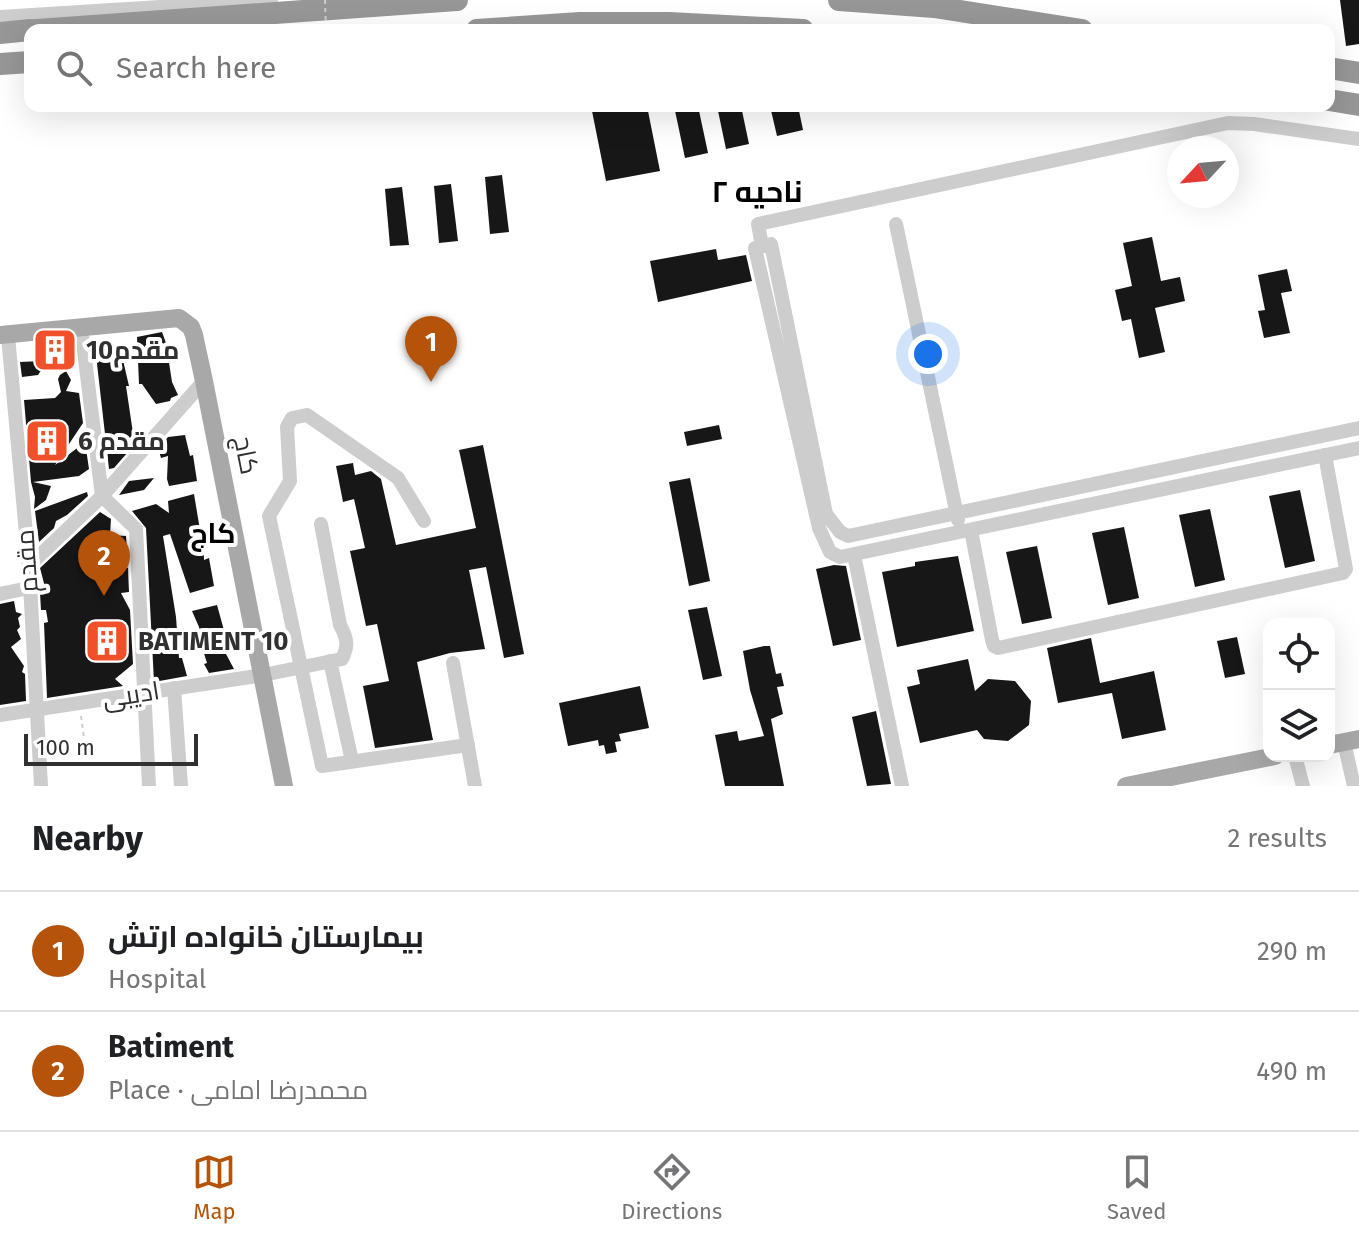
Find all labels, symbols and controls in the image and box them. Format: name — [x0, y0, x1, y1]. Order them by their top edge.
search box — [24, 24, 1335, 112]
icon: search — [52, 46, 96, 90]
text: Search here — [116, 50, 276, 86]
north arrow — [1167, 136, 1239, 208]
district label: ناحیه ۲ — [711, 174, 803, 210]
pin: 1 — [405, 316, 457, 382]
building icon: 10مقدم — [31, 326, 79, 374]
your location — [908, 334, 948, 374]
place label: 10مقدم — [86, 335, 179, 368]
building icon: 6 مقدم — [23, 417, 71, 465]
place label: 6 مقدم — [78, 426, 165, 459]
street label: کاج — [226, 433, 265, 477]
district label: کاج — [190, 517, 236, 552]
street label: مقدم — [9, 528, 47, 594]
pin: 2 — [78, 530, 130, 596]
building icon: BATIMENT 10 — [83, 617, 131, 665]
map controls — [1263, 618, 1335, 762]
button: locate — [1263, 618, 1335, 690]
place label: BATIMENT 10 — [138, 626, 288, 657]
street label: ادیبی — [100, 675, 162, 715]
button: layers — [1263, 690, 1335, 762]
scale bar — [24, 730, 198, 766]
text: 100 m — [36, 734, 95, 761]
text: Nearby — [32, 818, 143, 859]
text: 2 results — [1227, 823, 1327, 854]
text: بیمارستان خانواده ارتش — [108, 919, 424, 955]
text: 1 — [52, 936, 64, 967]
text: 290 m — [1257, 936, 1327, 967]
text: Hospital — [108, 964, 207, 995]
text: Batiment — [108, 1029, 234, 1065]
text: 2 — [51, 1056, 65, 1087]
text: 490 m — [1256, 1056, 1327, 1087]
text: Place · محمدرضا امامی — [108, 1075, 368, 1106]
tab: Map — [192, 1150, 236, 1225]
tab: Directions — [621, 1150, 722, 1225]
tab: Saved — [1107, 1150, 1167, 1225]

